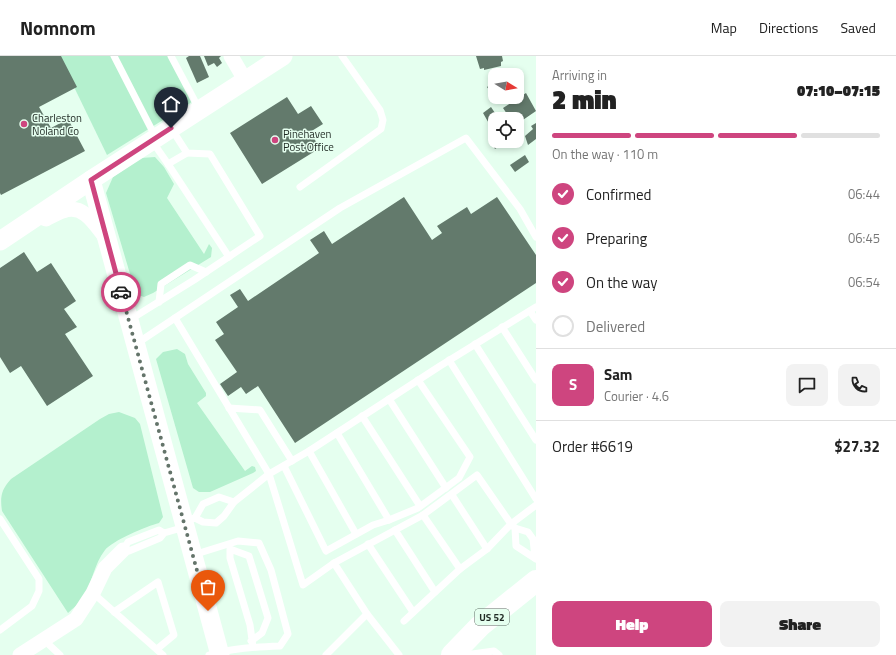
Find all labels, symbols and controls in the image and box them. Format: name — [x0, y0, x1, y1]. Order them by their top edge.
text: Nomnom — [20, 13, 96, 42]
text: Map — [711, 17, 737, 38]
text: Directions — [759, 17, 818, 38]
text: Saved — [840, 17, 876, 38]
text: Arriving in — [552, 65, 607, 85]
north arrow — [488, 68, 524, 104]
map controls — [488, 68, 524, 148]
text: 07:10–07:15 — [797, 79, 880, 102]
text: 2 min — [552, 80, 617, 119]
pin — [154, 87, 188, 128]
icon: home — [160, 93, 182, 115]
place label: Charleston Noland Co — [32, 110, 82, 139]
button: locate — [488, 112, 524, 148]
marker: Charleston Noland Co — [19, 119, 29, 129]
place label: Pinehaven Post Office — [283, 126, 334, 155]
marker: Pinehaven Post Office — [270, 135, 280, 145]
text: On the way · 110 m — [552, 144, 658, 164]
icon: check — [552, 183, 574, 205]
text: Confirmed — [586, 183, 651, 206]
text: 06:44 — [848, 184, 880, 204]
icon: check — [552, 227, 574, 249]
text: Preparing — [586, 227, 647, 250]
text: 06:45 — [848, 228, 880, 248]
icon: check — [552, 271, 574, 293]
text: On the way — [586, 271, 658, 294]
courier — [101, 272, 141, 312]
text: 06:54 — [848, 272, 880, 292]
icon: car — [110, 281, 132, 303]
text: Delivered — [586, 315, 645, 338]
text: Sam — [604, 363, 632, 386]
button: chat — [786, 364, 828, 406]
button: phone — [838, 364, 880, 406]
text: S — [569, 373, 577, 396]
text: Courier · 4.6 — [604, 386, 669, 406]
text: Order #6619 — [552, 435, 633, 458]
text: $27.32 — [834, 435, 880, 458]
pin — [191, 570, 225, 611]
icon: bag — [197, 576, 219, 598]
button: Help — [552, 601, 712, 647]
button: Share — [720, 601, 880, 647]
road number: US 52 — [475, 609, 509, 625]

